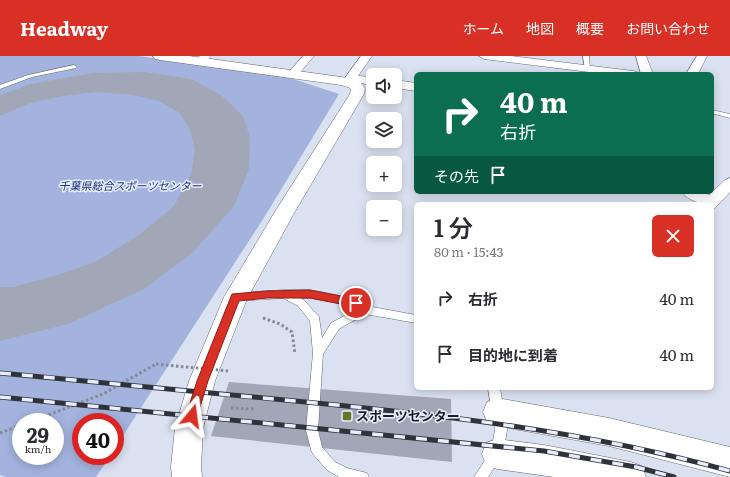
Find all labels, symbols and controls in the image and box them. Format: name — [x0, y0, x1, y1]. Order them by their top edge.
text: Headway — [20, 14, 108, 42]
text: ホーム — [462, 18, 504, 38]
text: 地図 — [526, 18, 554, 38]
text: 概要 — [576, 18, 604, 38]
text: お問い合わせ — [626, 18, 710, 38]
map controls — [366, 68, 402, 236]
button: sound — [366, 68, 402, 104]
text: 40 m — [500, 80, 568, 122]
icon: right — [434, 88, 486, 140]
button: layers — [366, 112, 402, 148]
text: 右折 — [500, 118, 536, 145]
button: + — [366, 156, 402, 192]
text: その先 — [434, 164, 479, 187]
icon: arrive — [487, 164, 509, 186]
park label: 千葉県総合スポーツセンター — [59, 177, 202, 193]
button: − — [366, 200, 402, 236]
text: 1 分 — [434, 209, 473, 244]
button: close — [652, 215, 694, 257]
text: 80 m · 15:43 — [434, 242, 504, 261]
pin — [339, 286, 373, 320]
icon: right — [434, 287, 456, 309]
text: 右折 — [468, 287, 498, 310]
text: 40 m — [660, 287, 694, 310]
icon: arrive — [345, 292, 367, 314]
icon: arrive — [434, 343, 456, 365]
text: 目的地に到着 — [468, 343, 558, 366]
text: 40 m — [660, 343, 694, 366]
position arrow — [171, 395, 213, 437]
place label: スポーツセンター — [356, 406, 460, 425]
marker: スポーツセンター — [341, 410, 353, 422]
speed limit sign: 40 — [72, 413, 124, 465]
text: 29 — [27, 419, 49, 449]
text: km/h — [25, 441, 51, 456]

